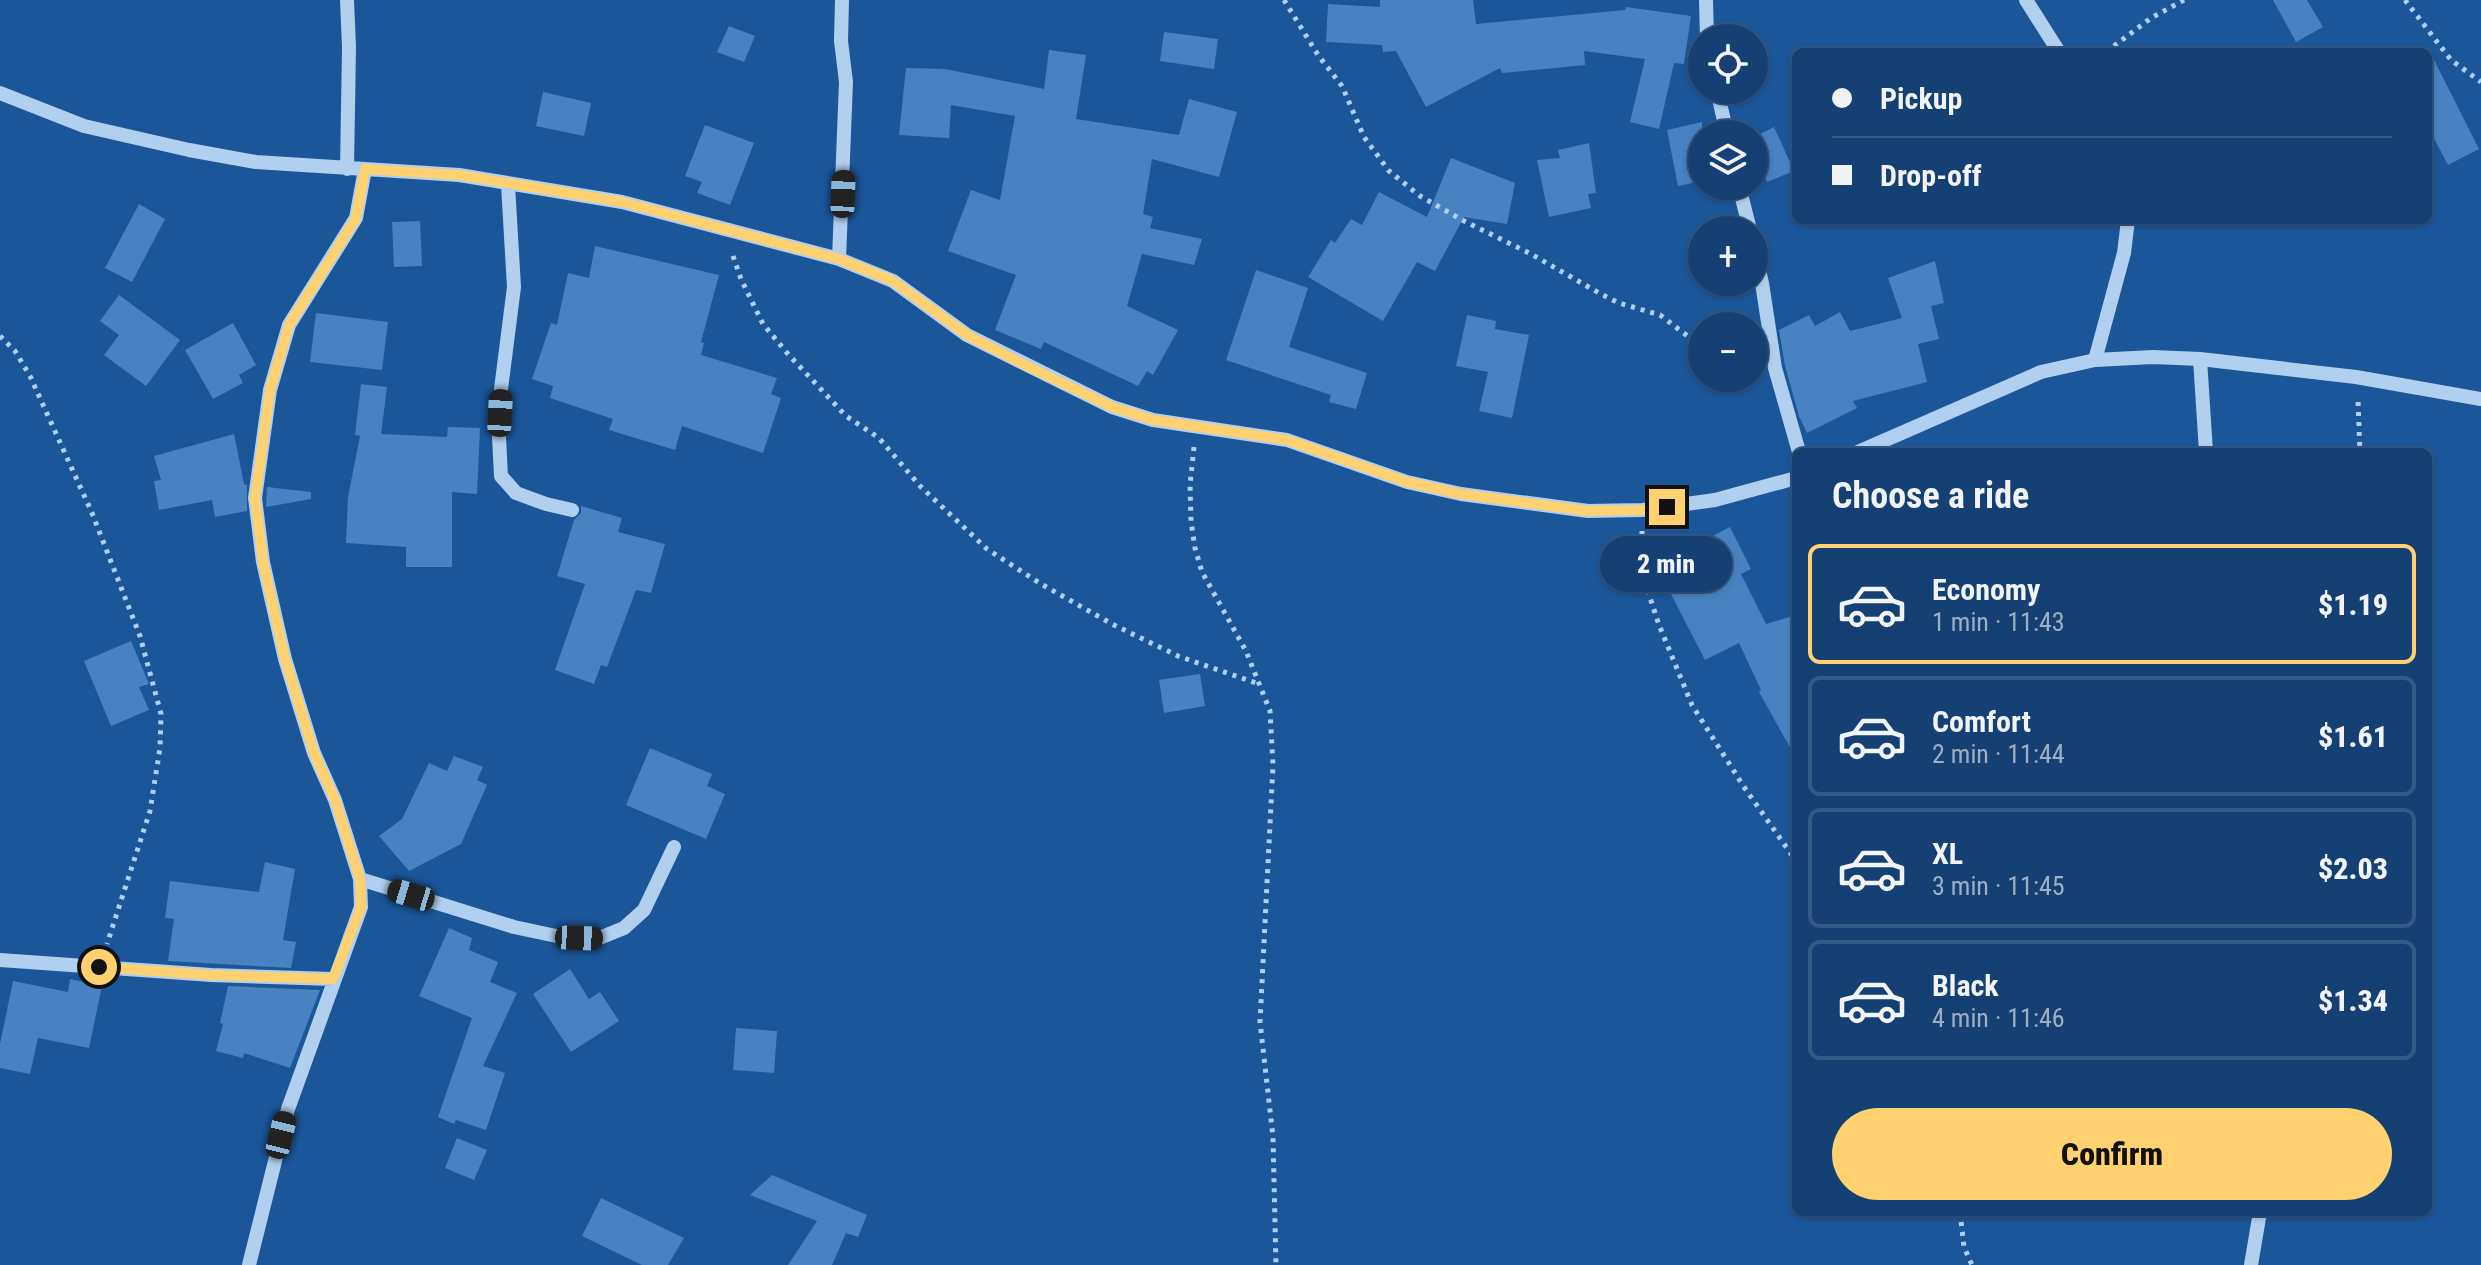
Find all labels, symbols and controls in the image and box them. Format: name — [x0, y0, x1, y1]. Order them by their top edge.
map controls — [1688, 24, 1768, 392]
button: locate — [1688, 24, 1768, 104]
text: Pickup — [1880, 81, 1962, 116]
button: layers — [1688, 120, 1768, 200]
text: Drop-off — [1880, 158, 1982, 193]
car — [830, 170, 856, 218]
button: + — [1688, 216, 1768, 296]
button: − — [1688, 312, 1768, 392]
car — [487, 388, 513, 438]
text: Choose a ride — [1832, 475, 2029, 517]
route end — [1649, 489, 1685, 525]
callout: 2 min — [1601, 535, 1733, 591]
text: 2 min — [1637, 549, 1695, 579]
icon: car — [1836, 568, 1908, 640]
text: Economy — [1932, 572, 2040, 607]
text: $1.19 — [2318, 587, 2388, 622]
text: 1 min · 11:43 — [1932, 607, 2065, 637]
icon: car — [1836, 700, 1908, 772]
text: Comfort — [1932, 704, 2031, 739]
text: $1.61 — [2318, 719, 2388, 754]
text: 2 min · 11:44 — [1932, 739, 2065, 769]
icon: car — [1836, 832, 1908, 904]
text: XL — [1932, 836, 1963, 871]
text: $2.03 — [2318, 851, 2388, 886]
text: 3 min · 11:45 — [1932, 871, 2065, 901]
car — [385, 877, 437, 913]
car — [555, 925, 603, 951]
route start — [81, 949, 117, 985]
icon: car — [1836, 964, 1908, 1036]
text: Black — [1932, 968, 1999, 1003]
text: $1.34 — [2318, 983, 2388, 1018]
text: 4 min · 11:46 — [1932, 1003, 2065, 1033]
button: Confirm — [1832, 1108, 2392, 1200]
car — [264, 1109, 298, 1161]

